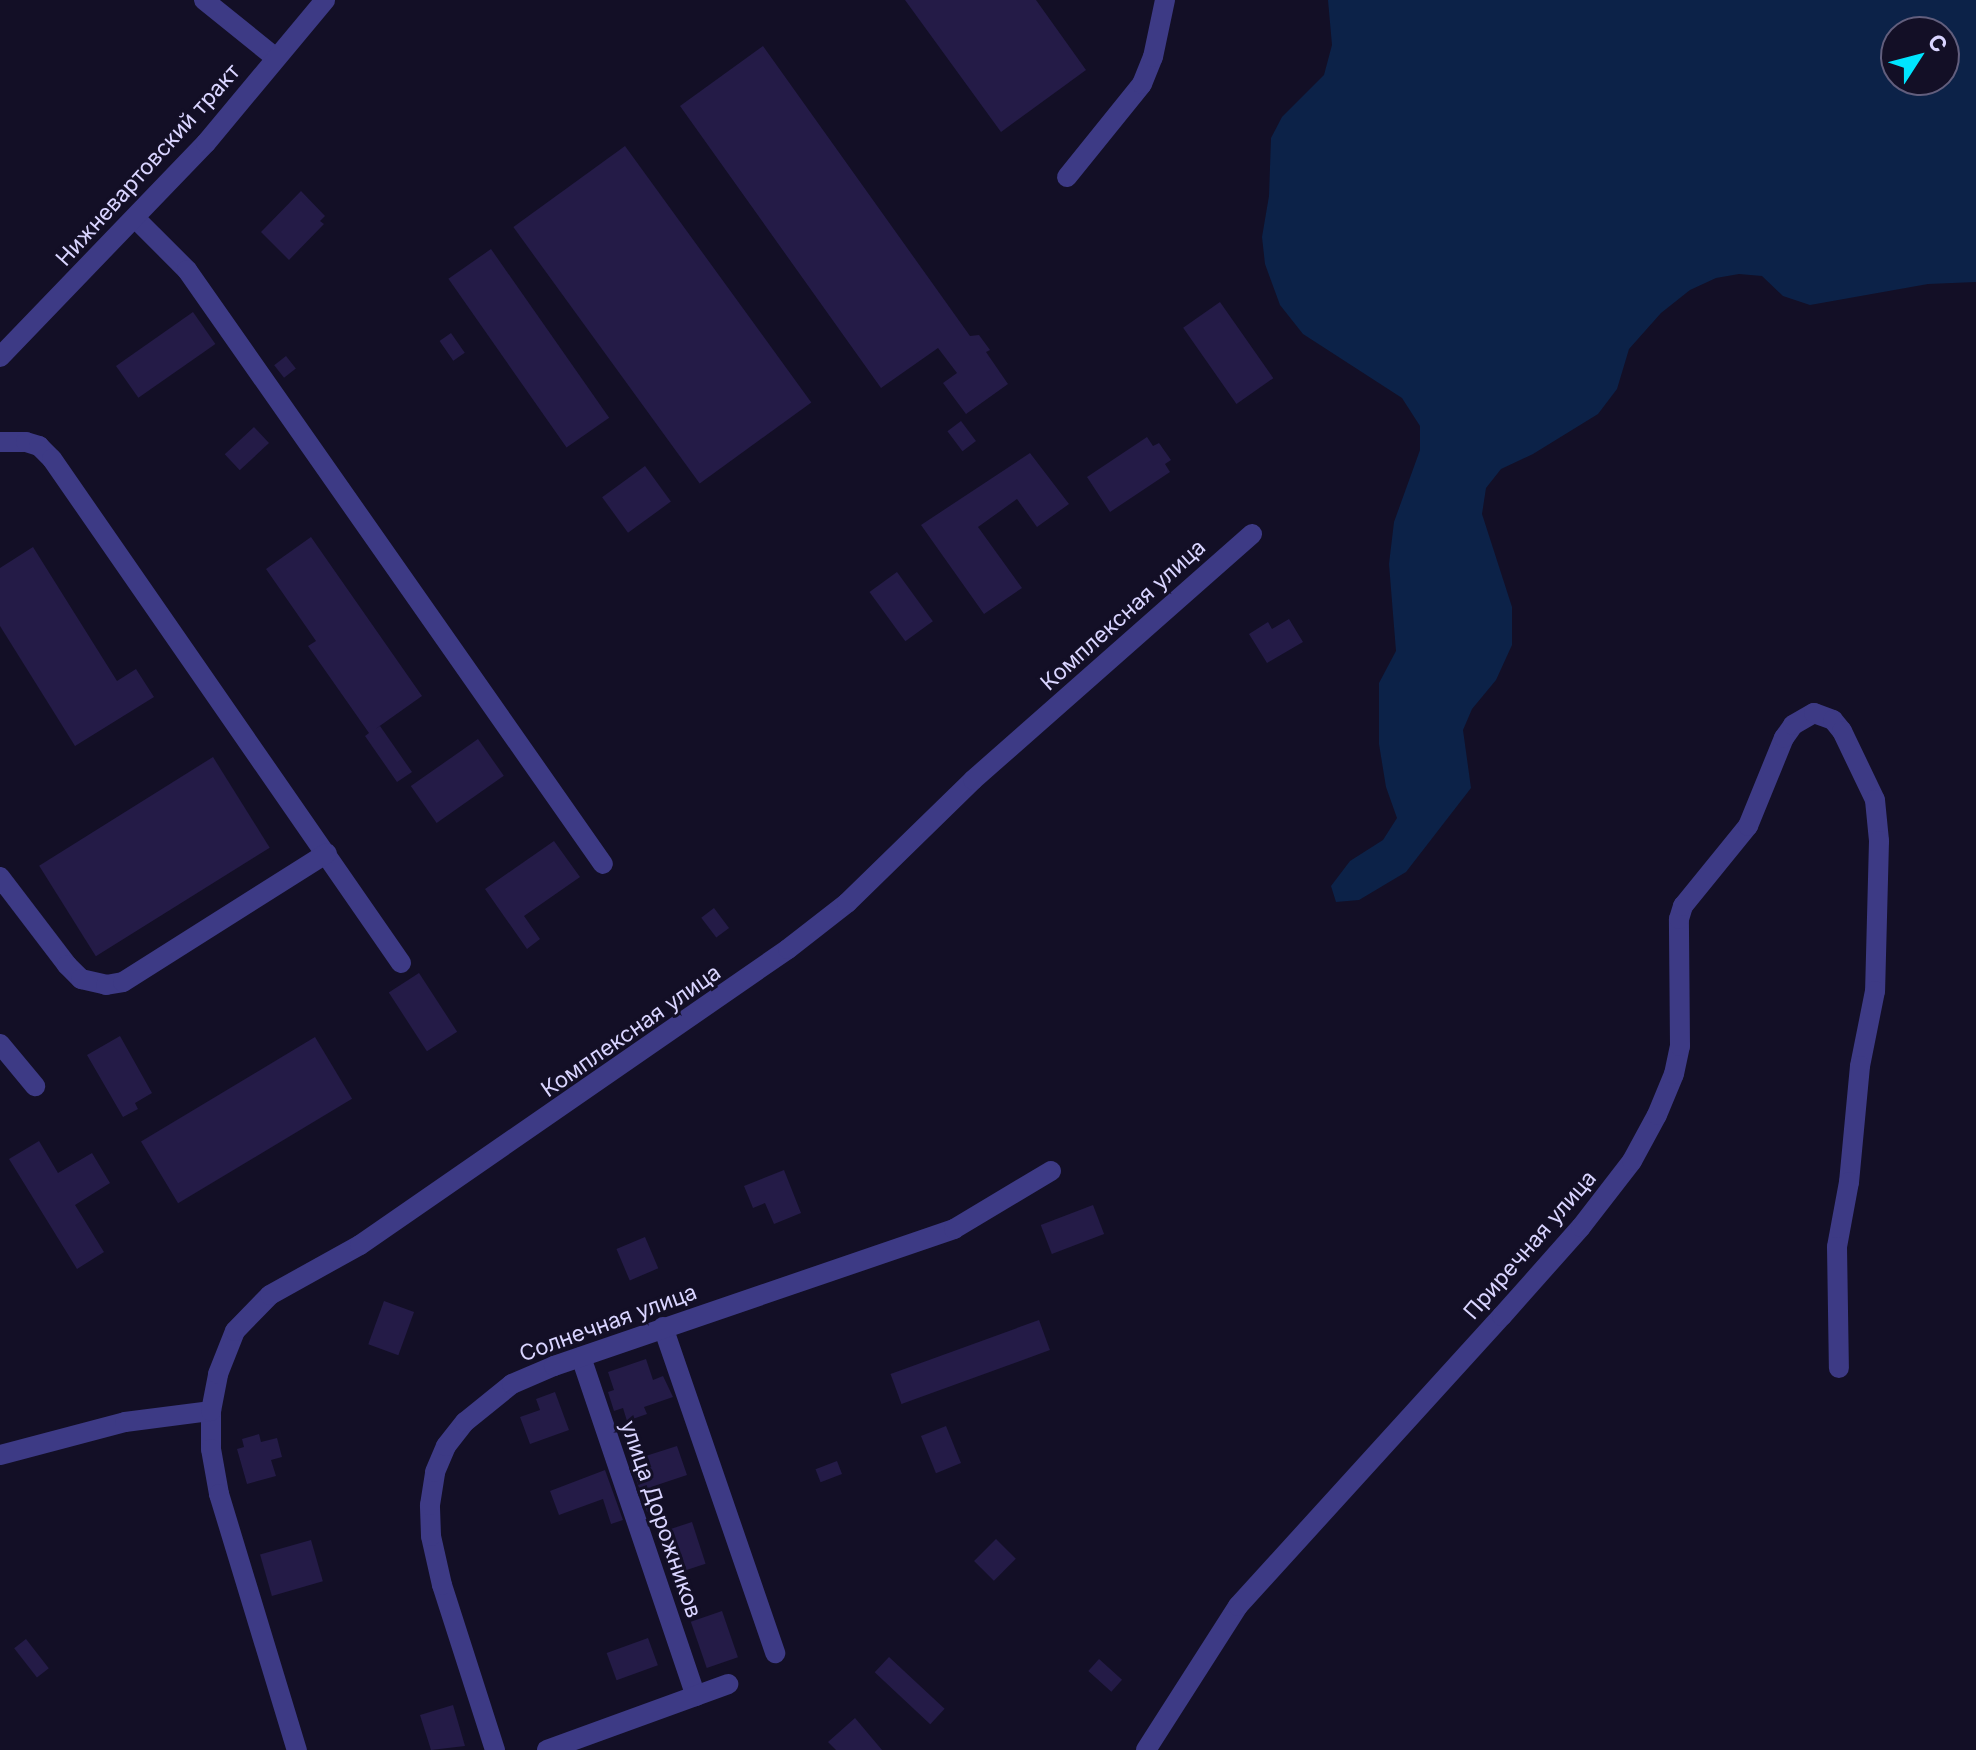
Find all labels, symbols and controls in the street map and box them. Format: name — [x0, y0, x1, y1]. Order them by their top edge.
north arrow — [1880, 16, 1960, 96]
text: С — [1922, 29, 1953, 57]
street label: Нижневартовский тракт — [50, 59, 246, 271]
street label: Комплексная улица — [1035, 534, 1211, 696]
street label: Комплексная улица — [536, 959, 726, 1103]
street label: Приречная улица — [1458, 1165, 1602, 1325]
street label: Солнечная улица — [516, 1279, 700, 1367]
street label: улица Дорожников — [615, 1417, 707, 1621]

